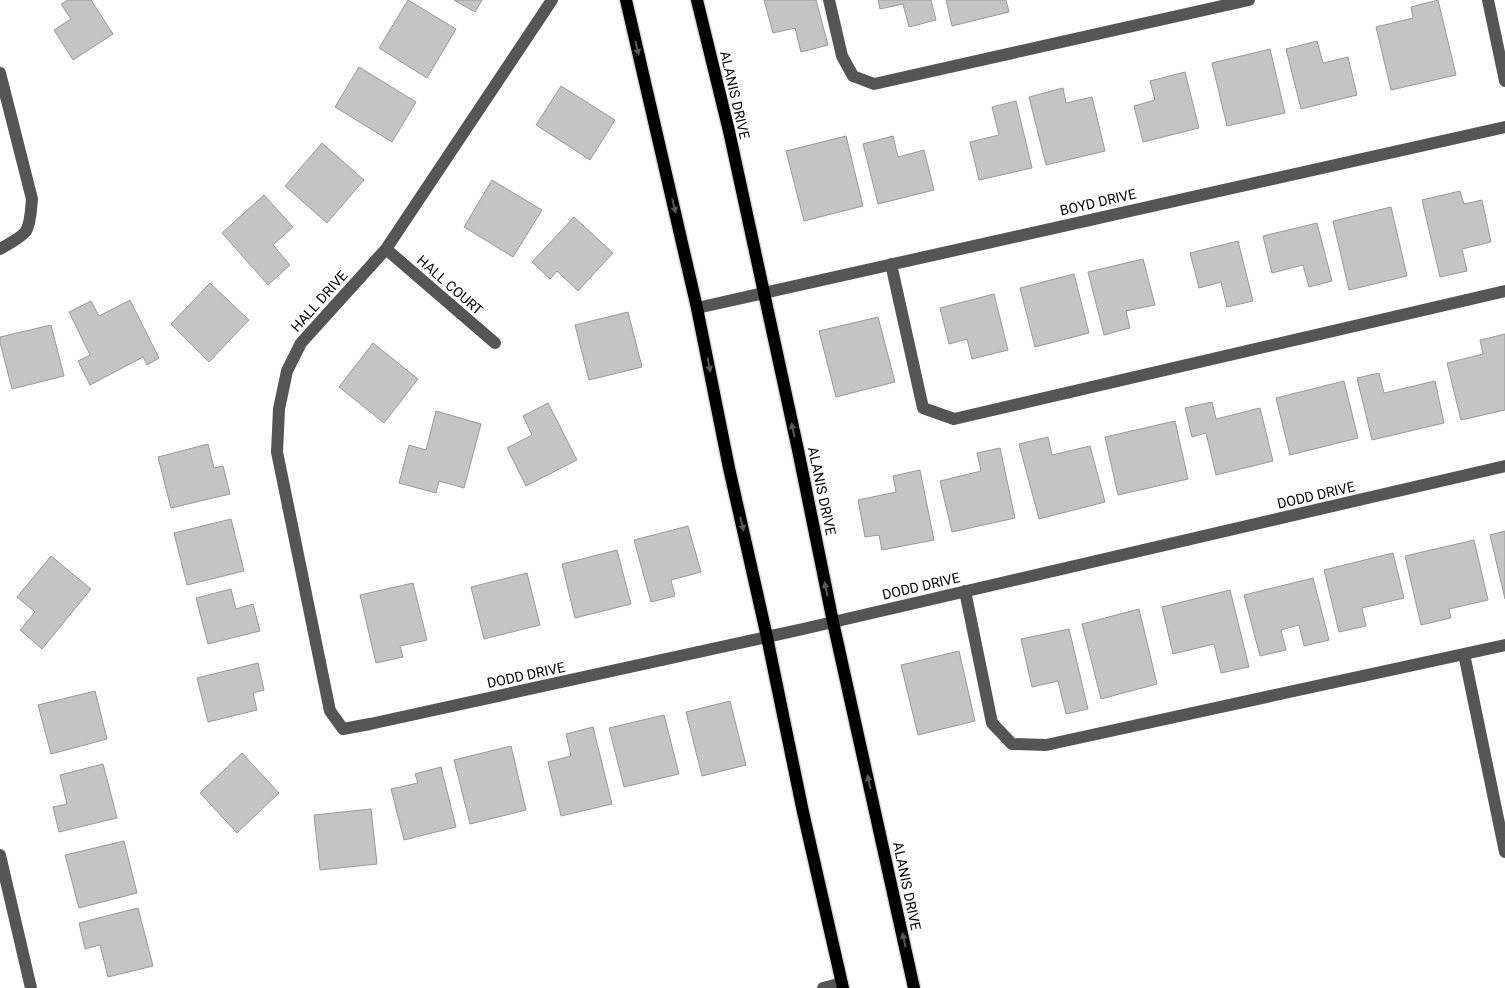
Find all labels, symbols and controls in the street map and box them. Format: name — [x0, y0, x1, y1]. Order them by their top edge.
one-way arrow — [633, 40, 641, 55]
street label: ALANIS DRIVE — [717, 49, 753, 141]
street label: BOYD DRIVE — [1058, 185, 1138, 219]
one-way arrow — [670, 198, 678, 213]
street label: HALL COURT — [414, 252, 487, 318]
street label: HALL DRIVE — [288, 267, 350, 335]
one-way arrow — [705, 357, 713, 373]
one-way arrow — [789, 421, 797, 437]
street label: ALANIS DRIVE — [805, 445, 839, 537]
street label: DODD DRIVE — [1276, 478, 1356, 512]
one-way arrow — [738, 516, 746, 532]
street label: DODD DRIVE — [881, 569, 961, 603]
one-way arrow — [822, 580, 830, 596]
street label: DODD DRIVE — [486, 659, 566, 691]
one-way arrow — [865, 774, 873, 789]
street label: ALANIS DRIVE — [890, 840, 924, 932]
one-way arrow — [900, 933, 908, 948]

